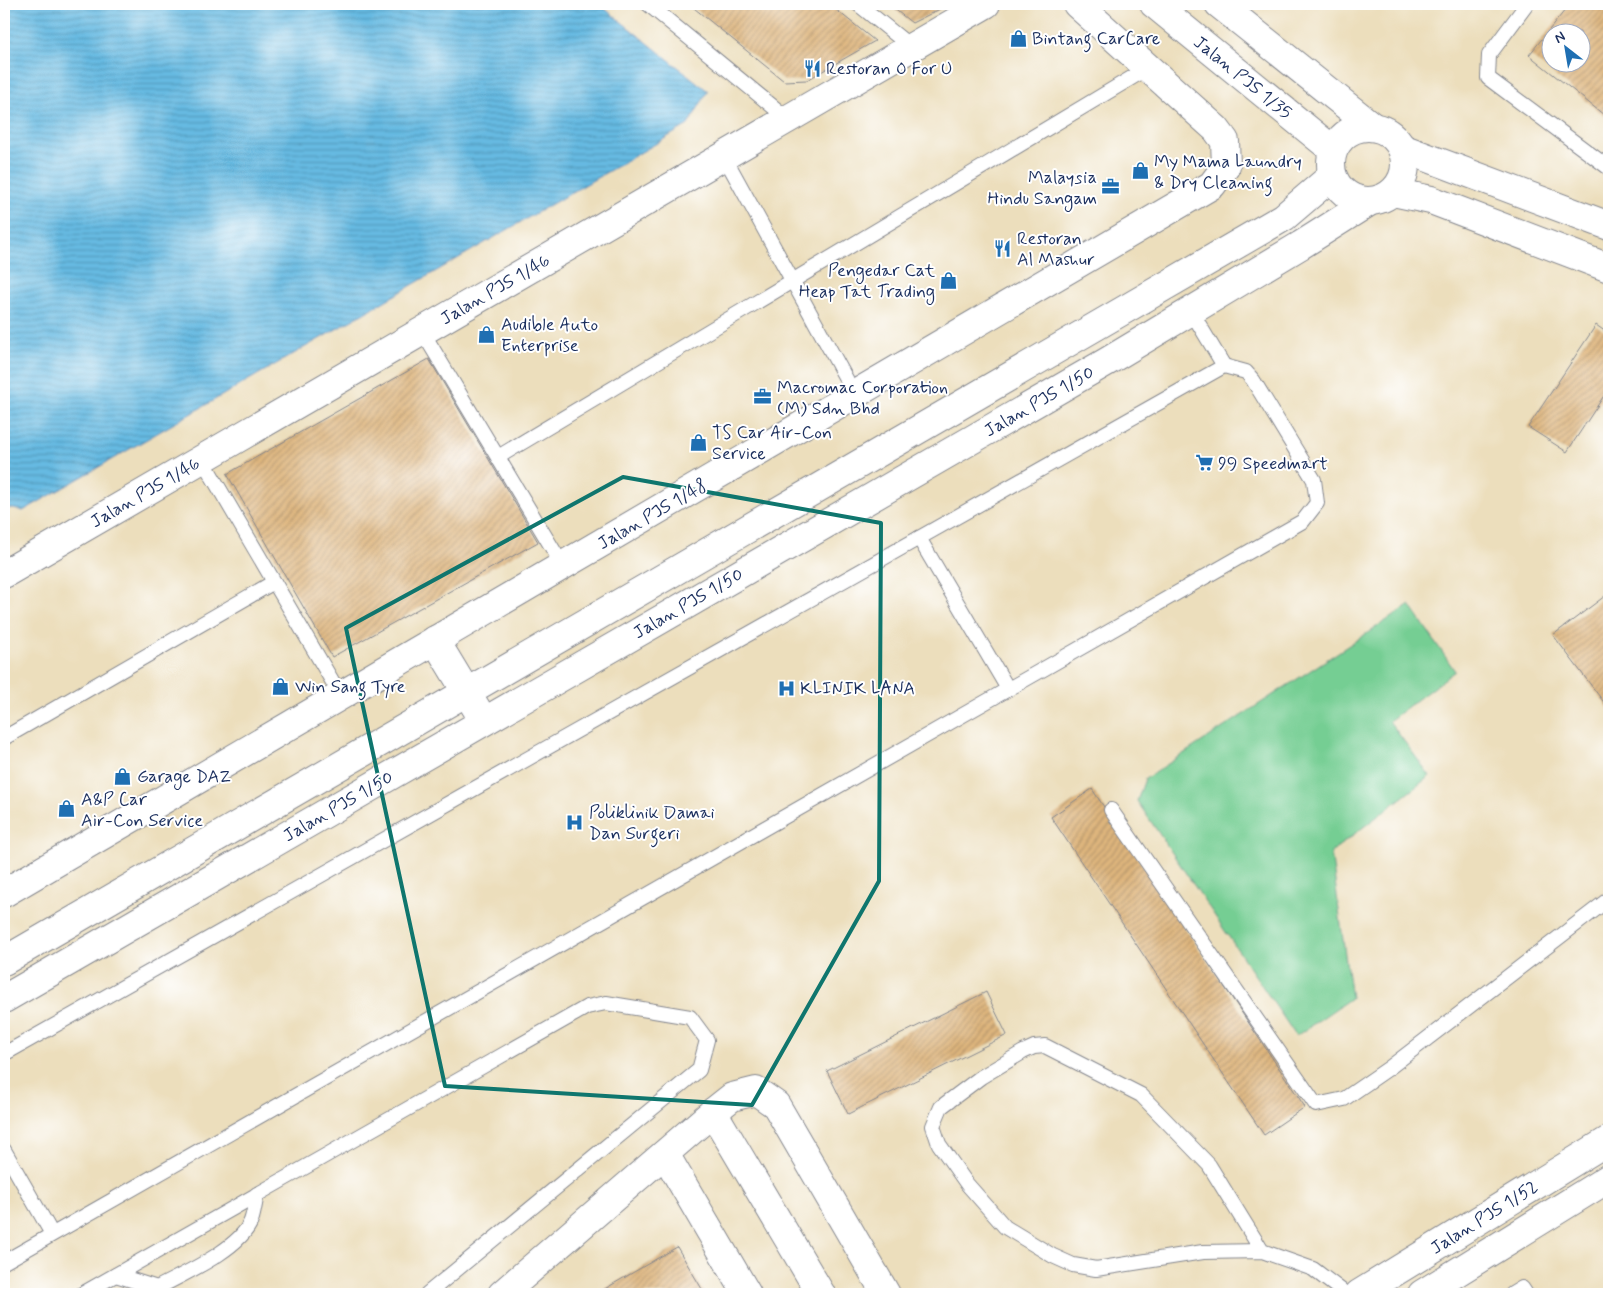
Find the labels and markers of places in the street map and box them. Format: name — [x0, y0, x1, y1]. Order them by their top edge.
place label: Bintang CarCare — [1032, 27, 1160, 53]
shop icon: Bintang CarCare — [1008, 28, 1028, 48]
place label: Restoran O For U — [826, 57, 953, 81]
restaurant icon: Restoran O For U — [802, 58, 822, 78]
place label: My Mama Laundry & Dry Cleaning — [1154, 150, 1302, 197]
shop icon: My Mama Laundry & Dry Cleaning — [1130, 161, 1150, 181]
place label: Malaysia Hindu Sangam — [987, 166, 1097, 212]
office icon: Malaysia Hindu Sangam — [1101, 177, 1121, 197]
place label: Restoran Al Mashur — [1017, 227, 1095, 272]
restaurant icon: Restoran Al Mashur — [993, 238, 1013, 258]
place label: Pengedar Cat Heap Tat Trading — [799, 259, 935, 305]
shop icon: Pengedar Cat Heap Tat Trading — [939, 270, 959, 290]
place label: Audible Auto Enterprise — [501, 313, 598, 358]
shop icon: Audible Auto Enterprise — [477, 324, 497, 344]
place label: Macromac Corporation (M) Sdn Bhd — [777, 376, 948, 421]
office icon: Macromac Corporation (M) Sdn Bhd — [753, 387, 773, 407]
place label: TS Car Air-Con Service — [712, 421, 832, 466]
shop icon: TS Car Air-Con Service — [688, 432, 708, 452]
place label: 99 Speedmart — [1218, 452, 1328, 476]
supermarket icon: 99 Speedmart — [1194, 453, 1214, 473]
place label: Win Sang Tyre — [295, 675, 406, 701]
shop icon: Win Sang Tyre — [271, 676, 291, 696]
place label: KLINIK LANA — [800, 677, 915, 701]
hospital icon: KLINIK LANA — [776, 678, 796, 698]
place label: Garage DAZ — [137, 765, 231, 790]
shop icon: Garage DAZ — [113, 766, 133, 786]
place label: A&P Car Air-Con Service — [81, 788, 203, 833]
shop icon: A&P Car Air-Con Service — [57, 799, 77, 819]
place label: Poliklinik Damai Dan Surgeri — [589, 801, 715, 848]
hospital icon: Poliklinik Damai Dan Surgeri — [565, 812, 585, 832]

